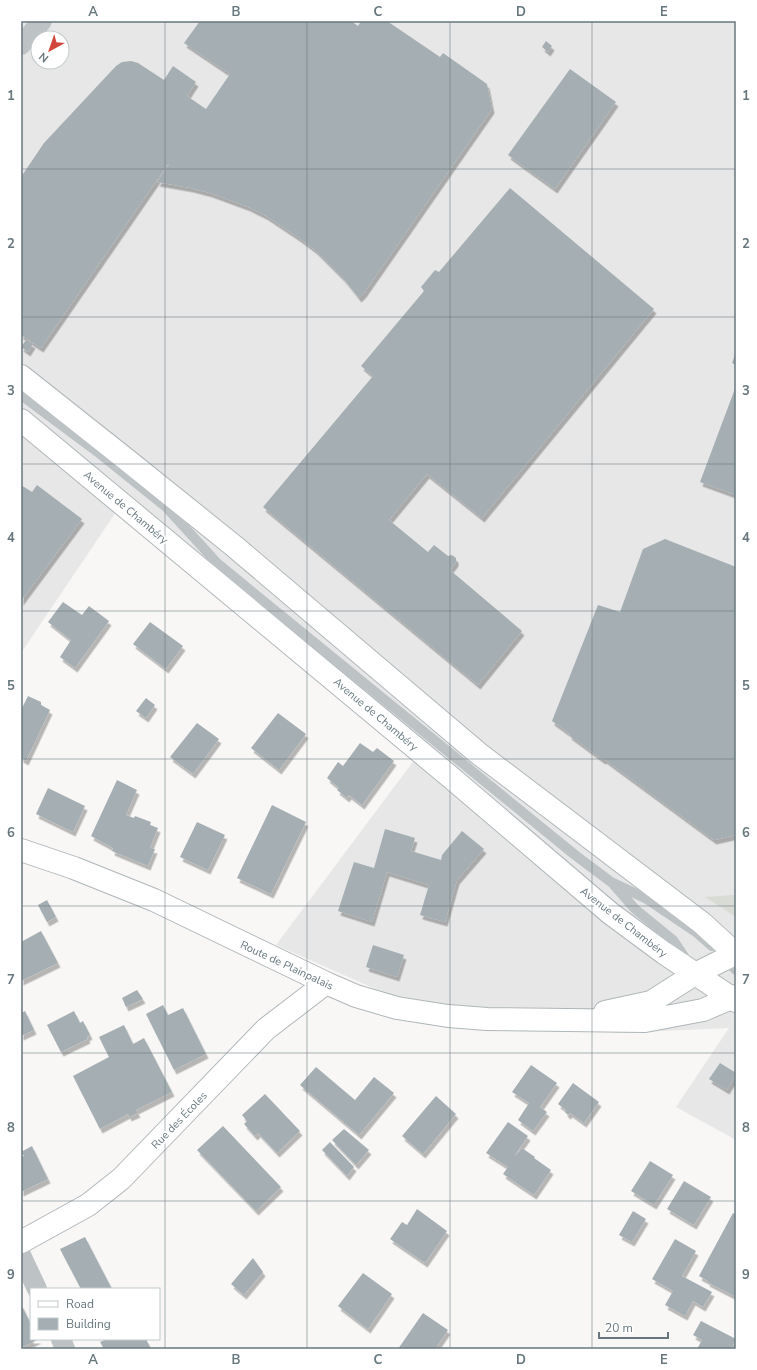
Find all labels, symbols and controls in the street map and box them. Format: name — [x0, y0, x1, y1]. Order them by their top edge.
text: A — [88, 3, 98, 21]
text: B — [232, 3, 241, 21]
text: C — [374, 3, 383, 21]
text: D — [516, 3, 526, 21]
text: E — [660, 3, 668, 21]
north arrow — [30, 30, 70, 70]
text: N — [36, 49, 52, 66]
text: 1 — [7, 87, 15, 105]
text: 1 — [742, 87, 750, 105]
text: 2 — [7, 235, 15, 253]
text: 2 — [742, 235, 750, 253]
text: 3 — [7, 382, 15, 400]
text: 3 — [742, 382, 750, 400]
street label: Avenue de Chambéry — [80, 467, 172, 548]
text: 4 — [7, 529, 15, 547]
text: 4 — [742, 529, 750, 547]
street label: Avenue de Chambéry — [330, 674, 422, 755]
text: 5 — [7, 677, 15, 695]
text: 5 — [742, 677, 750, 695]
text: 6 — [7, 824, 15, 842]
text: 6 — [742, 824, 750, 842]
street label: Avenue de Chambéry — [577, 884, 671, 961]
street label: Route de Plainpalais — [238, 937, 336, 994]
text: 7 — [7, 971, 15, 989]
text: 7 — [742, 971, 750, 989]
street label: Rue des Écoles — [147, 1088, 211, 1152]
text: 8 — [7, 1119, 15, 1137]
text: 8 — [742, 1119, 750, 1137]
text: 9 — [7, 1266, 15, 1284]
text: 9 — [742, 1266, 750, 1284]
legend — [30, 1288, 160, 1340]
text: Road — [66, 1296, 94, 1312]
scale bar — [599, 1314, 668, 1340]
text: Building — [66, 1316, 111, 1332]
text: 20 m — [605, 1320, 633, 1336]
text: A — [88, 1351, 98, 1369]
text: B — [232, 1351, 241, 1369]
text: C — [374, 1351, 383, 1369]
text: D — [516, 1351, 526, 1369]
text: E — [660, 1351, 668, 1369]

